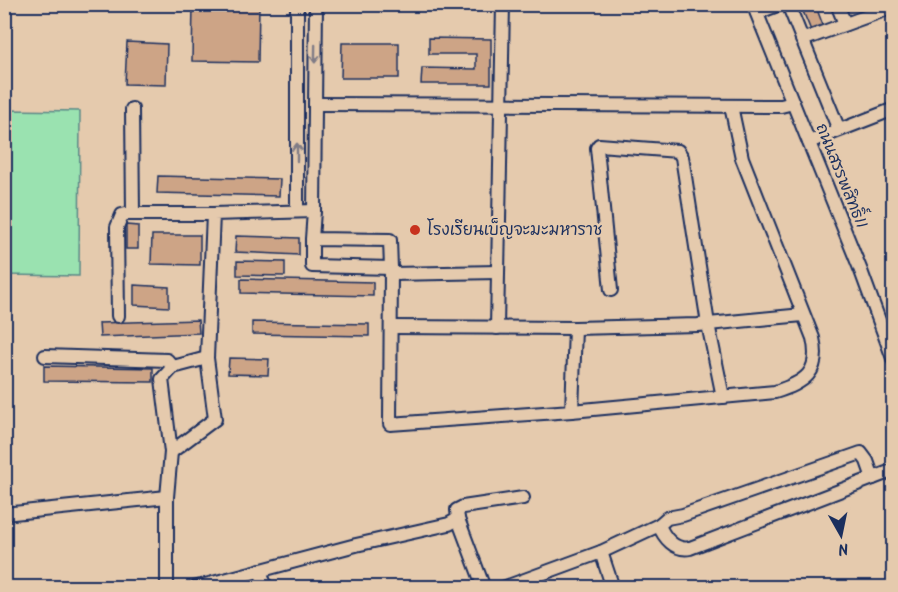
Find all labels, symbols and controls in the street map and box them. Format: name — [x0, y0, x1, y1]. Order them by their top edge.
one-way arrow — [309, 44, 321, 64]
street label: ถนนสรรพสิทธิ์11 — [809, 118, 877, 232]
one-way arrow — [291, 143, 303, 163]
place label: โรงเรียนเบ็ญจะมะมหาราช — [427, 218, 602, 243]
marker: โรงเรียนเบ็ญจะมะมหาราช — [408, 223, 422, 237]
north arrow — [811, 505, 871, 565]
text: N — [836, 535, 850, 561]

